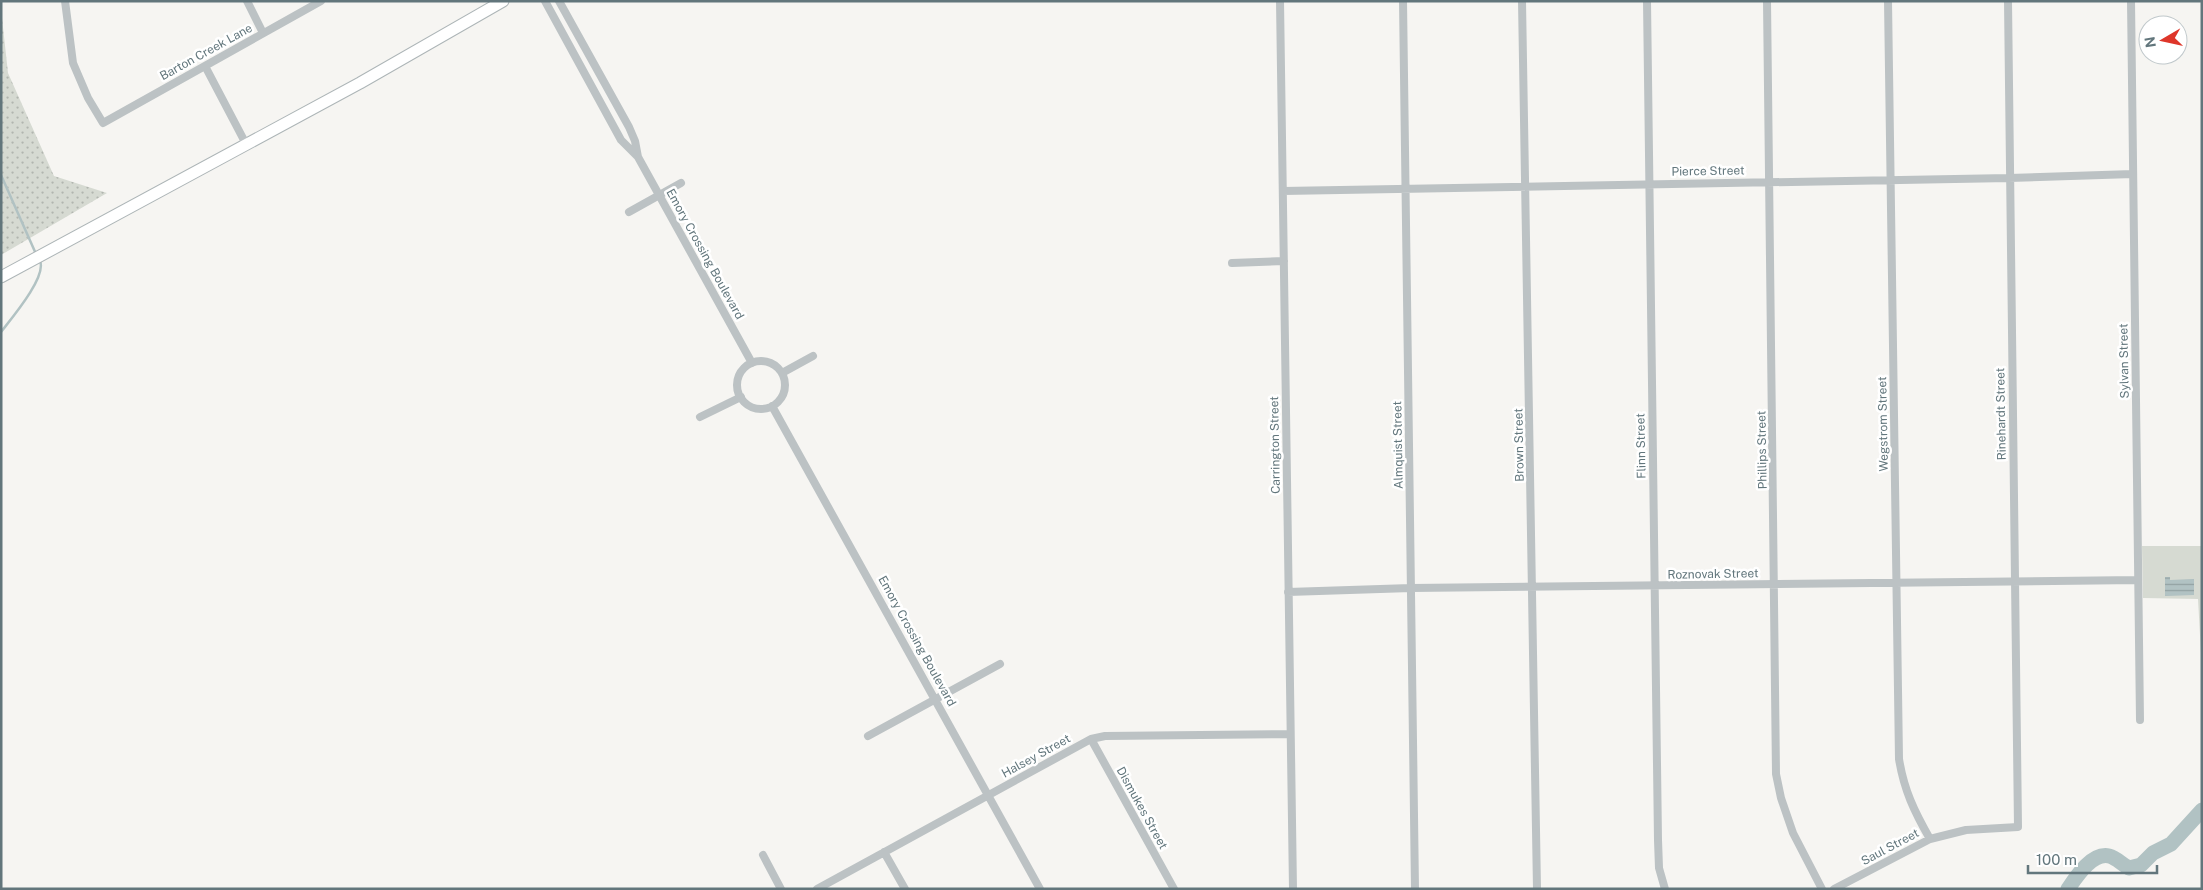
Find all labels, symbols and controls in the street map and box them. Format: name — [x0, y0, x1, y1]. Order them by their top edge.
north arrow — [2138, 15, 2188, 65]
street label: Barton Creek Lane — [157, 21, 255, 83]
text: N — [2141, 35, 2159, 49]
street label: Pierce Street — [1671, 163, 1745, 179]
street label: Emory Crossing Boulevard — [663, 186, 747, 322]
street label: Sylvan Street — [2116, 323, 2132, 399]
street label: Rinehardt Street — [1993, 367, 2009, 460]
street label: Wegstrom Street — [1875, 376, 1891, 472]
street label: Carrington Street — [1267, 396, 1283, 494]
street label: Almquist Street — [1390, 400, 1406, 489]
street label: Brown Street — [1511, 408, 1527, 482]
street label: Phillips Street — [1754, 410, 1770, 490]
street label: Flinn Street — [1633, 413, 1649, 479]
street label: Roznovak Street — [1667, 566, 1759, 582]
street label: Emory Crossing Boulevard — [875, 573, 959, 709]
street label: Halsey Street — [999, 731, 1073, 781]
street label: Dismukes Street — [1114, 764, 1171, 852]
street label: Saul Street — [1859, 826, 1922, 868]
scale bar — [2028, 842, 2157, 874]
text: 100 m — [2036, 851, 2077, 868]

